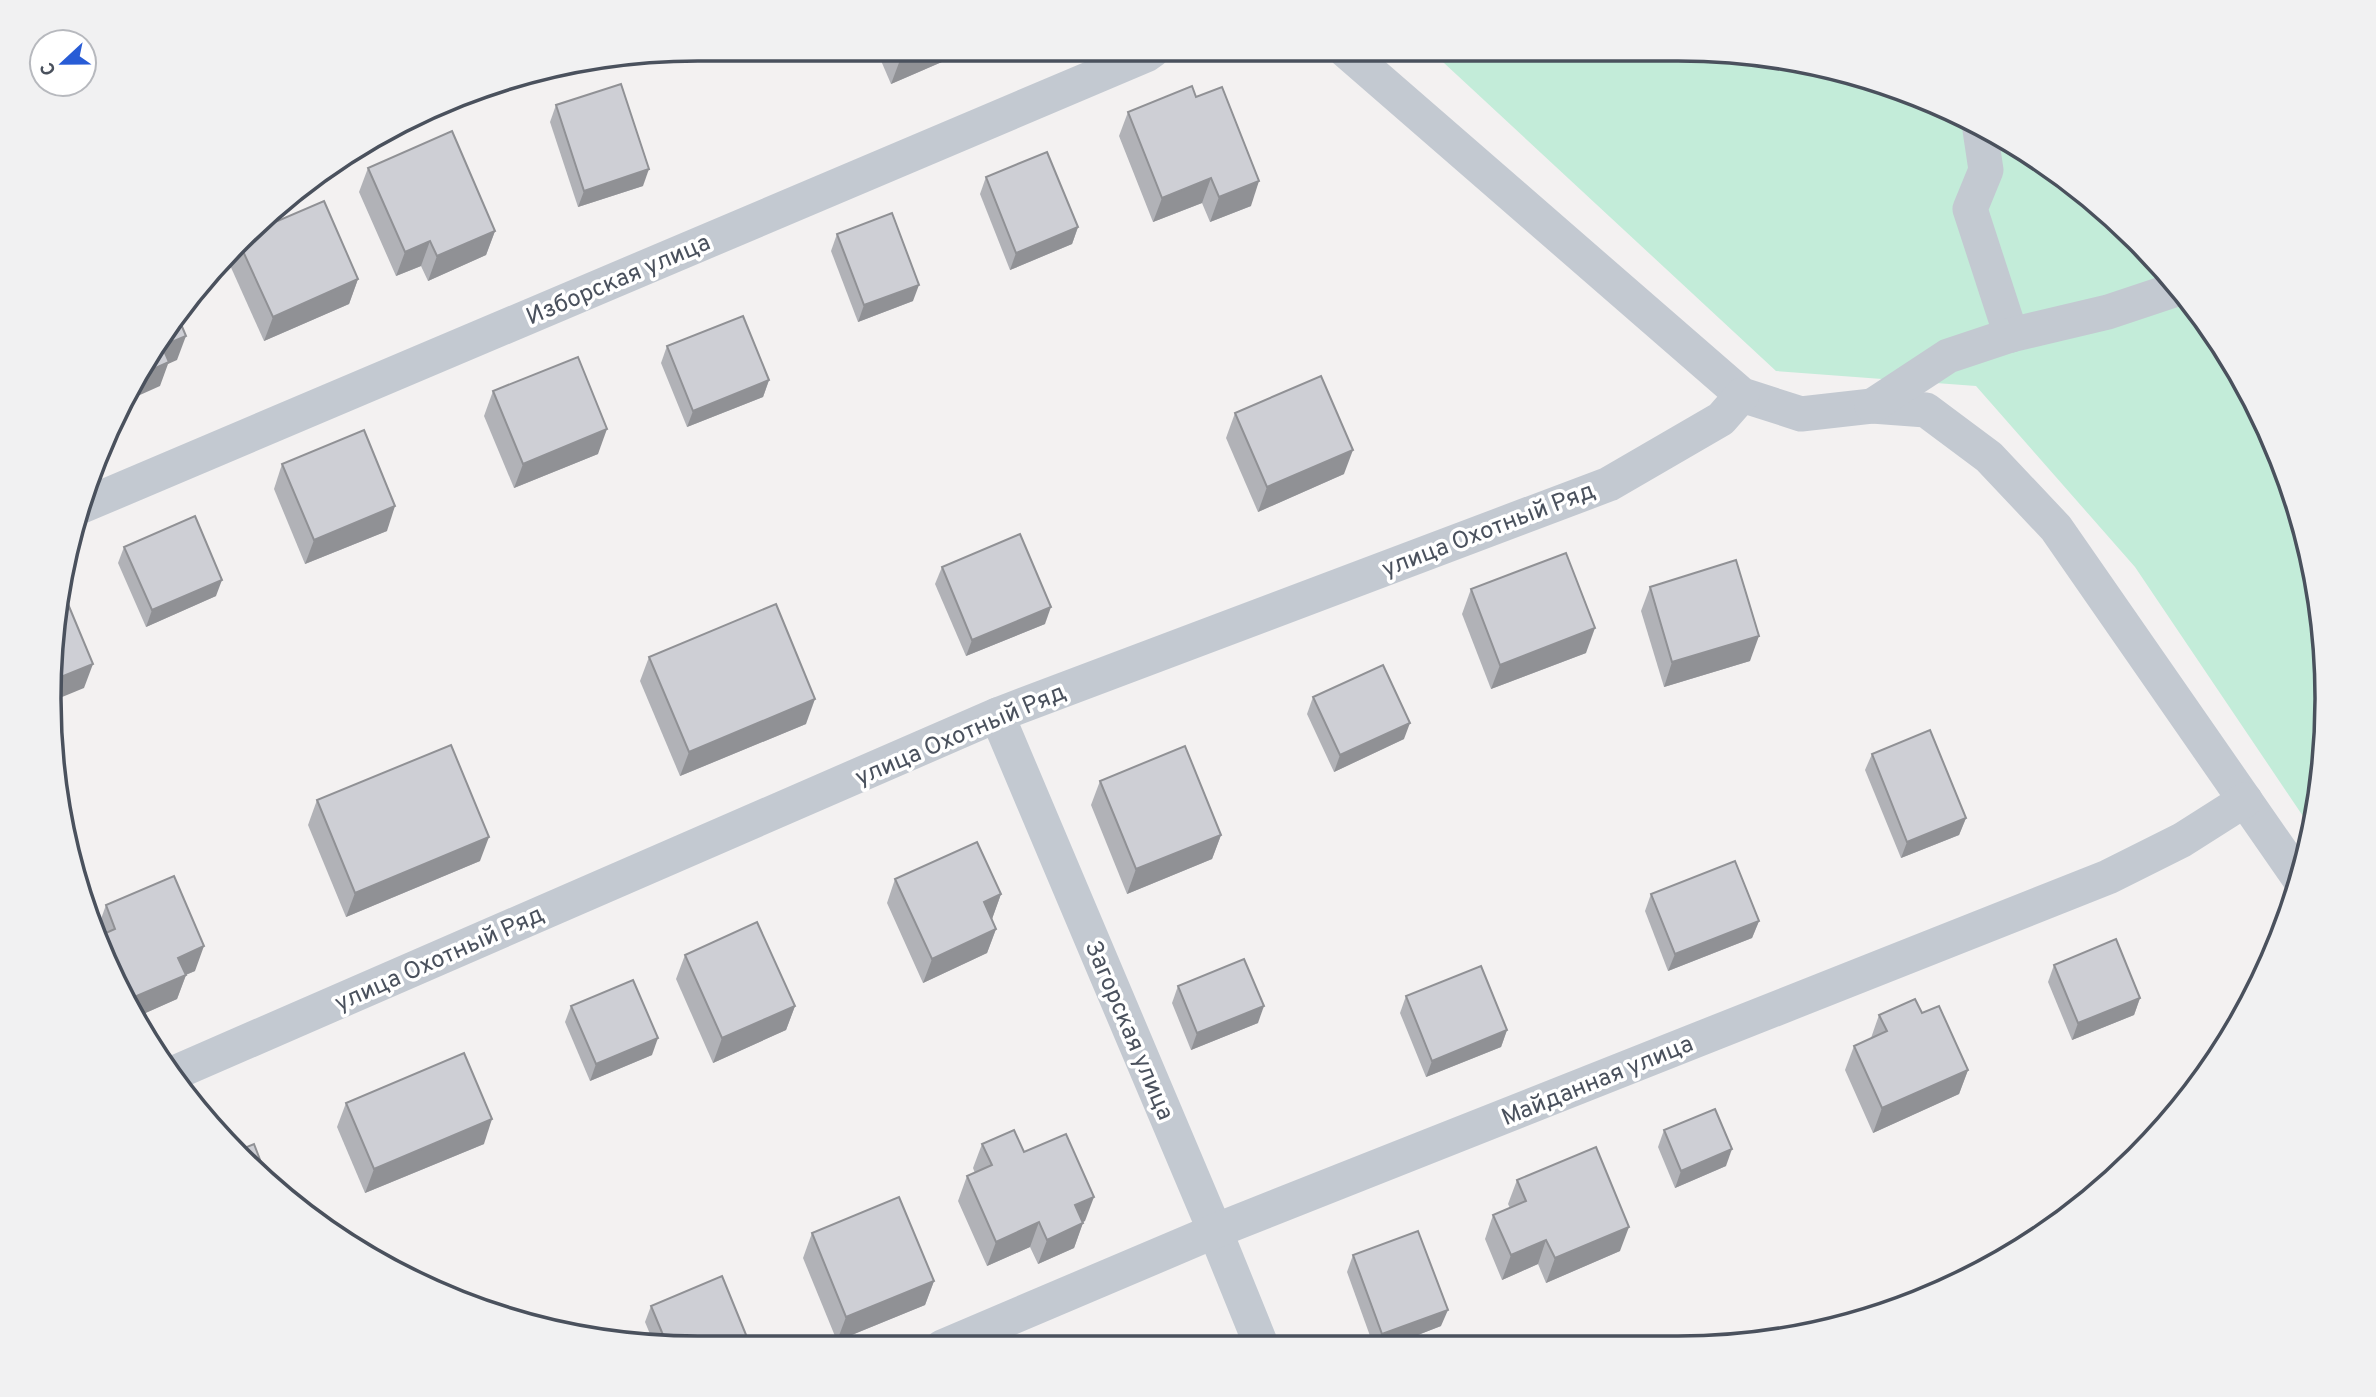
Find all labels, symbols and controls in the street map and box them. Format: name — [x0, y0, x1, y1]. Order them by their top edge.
north arrow — [28, 28, 98, 98]
text: С — [36, 58, 62, 79]
street label: Изборская улица — [522, 228, 715, 333]
street label: улица Охотный Ряд — [1378, 476, 1600, 585]
street label: улица Охотный Ряд — [851, 678, 1071, 794]
street label: улица Охотный Ряд — [331, 900, 549, 1019]
street label: Загорская улица — [1077, 936, 1180, 1125]
street label: Майданная улица — [1498, 1030, 1698, 1134]

